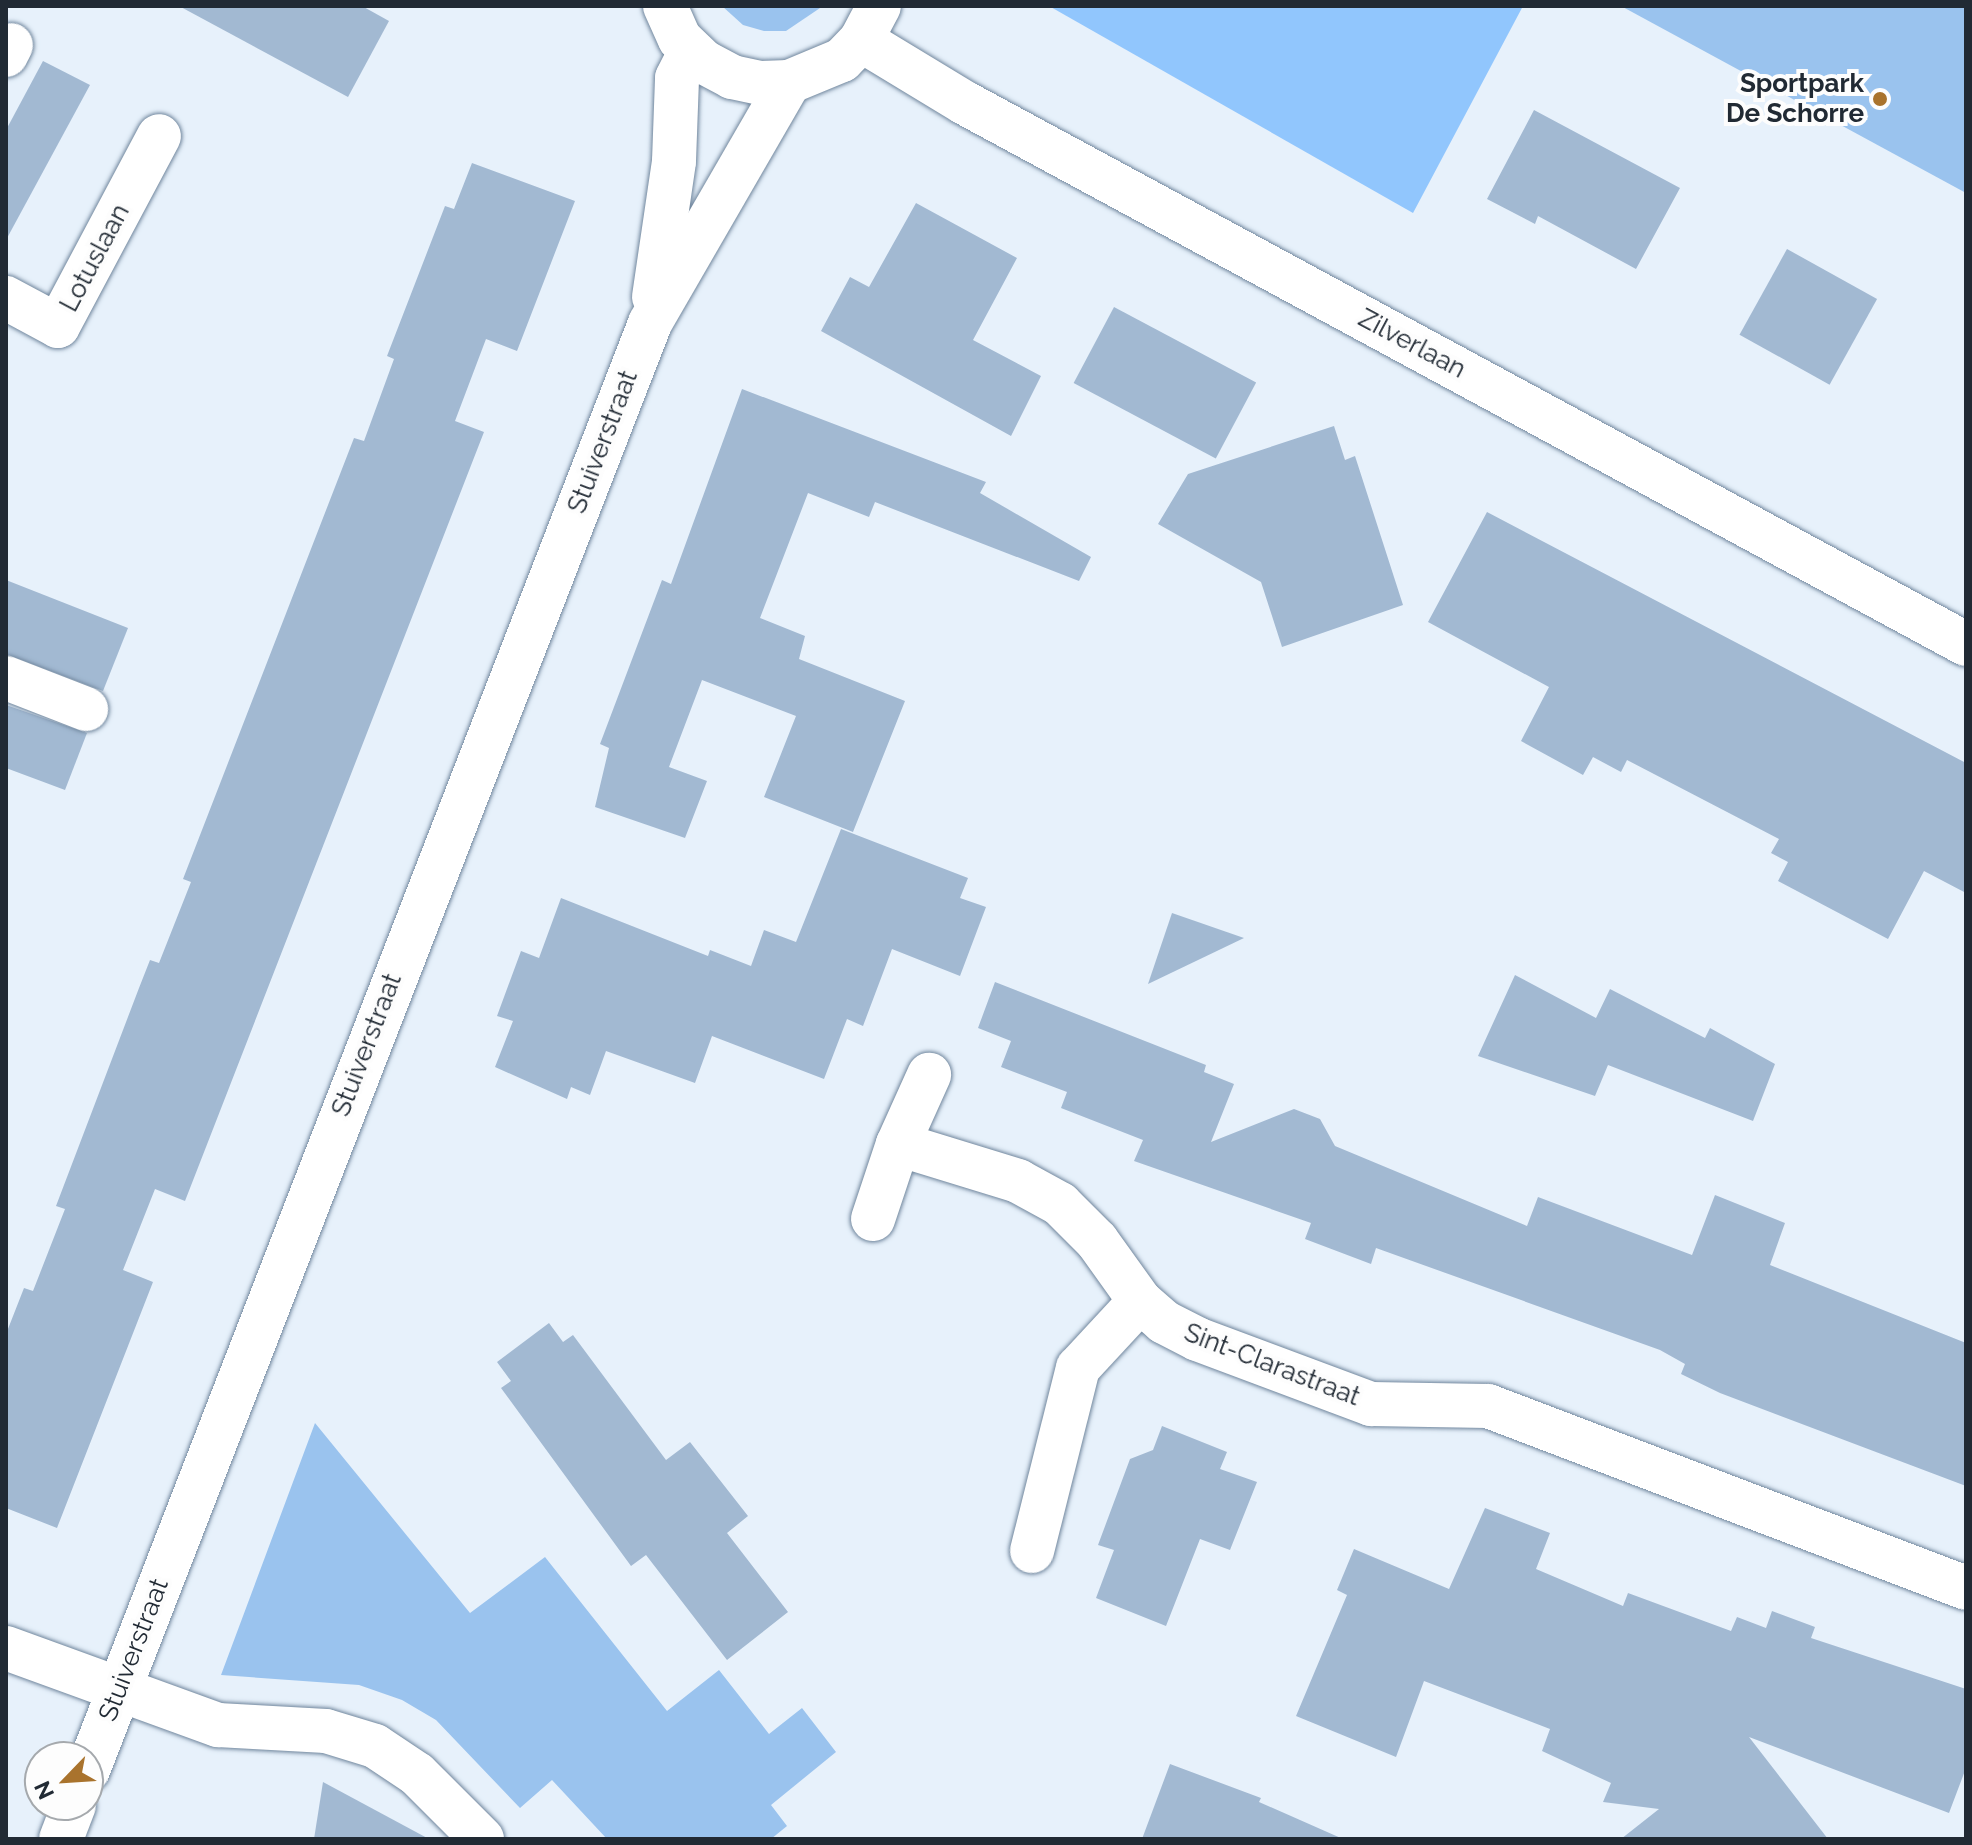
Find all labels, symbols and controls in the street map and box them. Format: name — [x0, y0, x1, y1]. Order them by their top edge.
place label: Sportpark De Schorre — [1726, 68, 1864, 130]
marker: Sportpark De Schorre — [1871, 90, 1889, 108]
street label: Lotuslaan — [54, 199, 136, 317]
street label: Zilverlaan — [1353, 303, 1471, 385]
street label: Stuiverstraat — [561, 366, 645, 518]
street label: Stuiverstraat — [325, 969, 409, 1121]
street label: Sint-Clarastraat — [1180, 1317, 1364, 1413]
street label: Stuiverstraat — [92, 1574, 176, 1726]
north arrow — [24, 1741, 104, 1821]
text: N — [29, 1777, 59, 1803]

